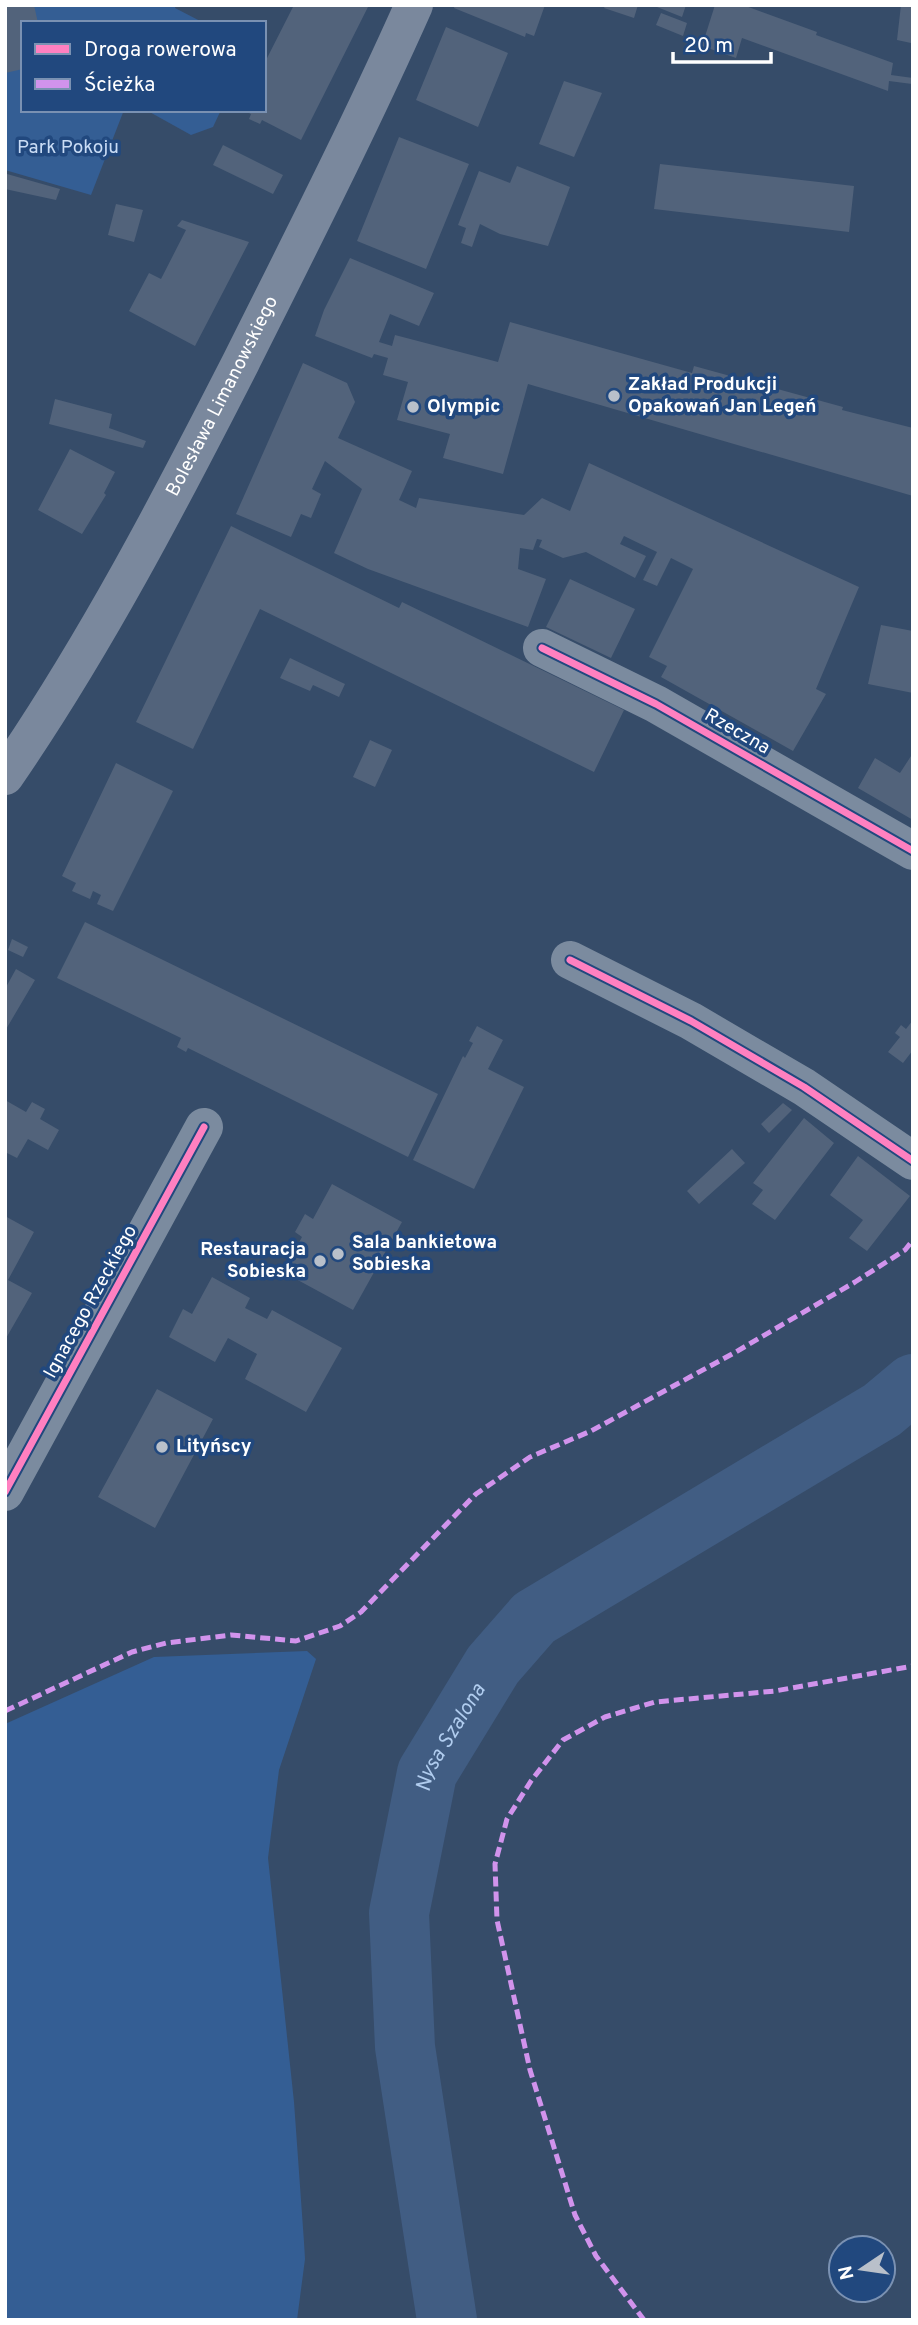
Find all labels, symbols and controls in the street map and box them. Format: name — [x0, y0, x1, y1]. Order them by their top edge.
legend — [21, 21, 266, 112]
scale bar — [673, 21, 771, 65]
text: 20 m — [684, 33, 733, 60]
text: Droga rowerowa — [84, 37, 237, 64]
text: Ścieżka — [84, 71, 155, 99]
park label: Park Pokoju — [17, 136, 119, 160]
street label: Bolesława Limanowskiego — [161, 292, 284, 501]
place label: Zakład Produkcji Opakowań Jan Legeń — [628, 373, 816, 419]
marker: Zakład Produkcji Opakowań Jan Legeń — [606, 388, 622, 404]
place label: Olympic — [427, 395, 501, 419]
marker: Olympic — [405, 399, 421, 415]
street label: Rzeczna — [700, 704, 774, 760]
street label: Ignacego Rzeckiego — [39, 1221, 143, 1383]
place label: Sala bankietowa Sobieska — [352, 1231, 497, 1277]
place label: Restauracja Sobieska — [200, 1238, 306, 1284]
marker: Sala bankietowa Sobieska — [330, 1246, 346, 1262]
marker: Restauracja Sobieska — [312, 1253, 328, 1269]
place label: Lityńscy — [176, 1435, 252, 1459]
marker: Lityńscy — [154, 1439, 170, 1455]
water label: Nysa Szalona — [410, 1678, 492, 1794]
north arrow — [827, 2234, 897, 2304]
text: N — [834, 2263, 861, 2282]

